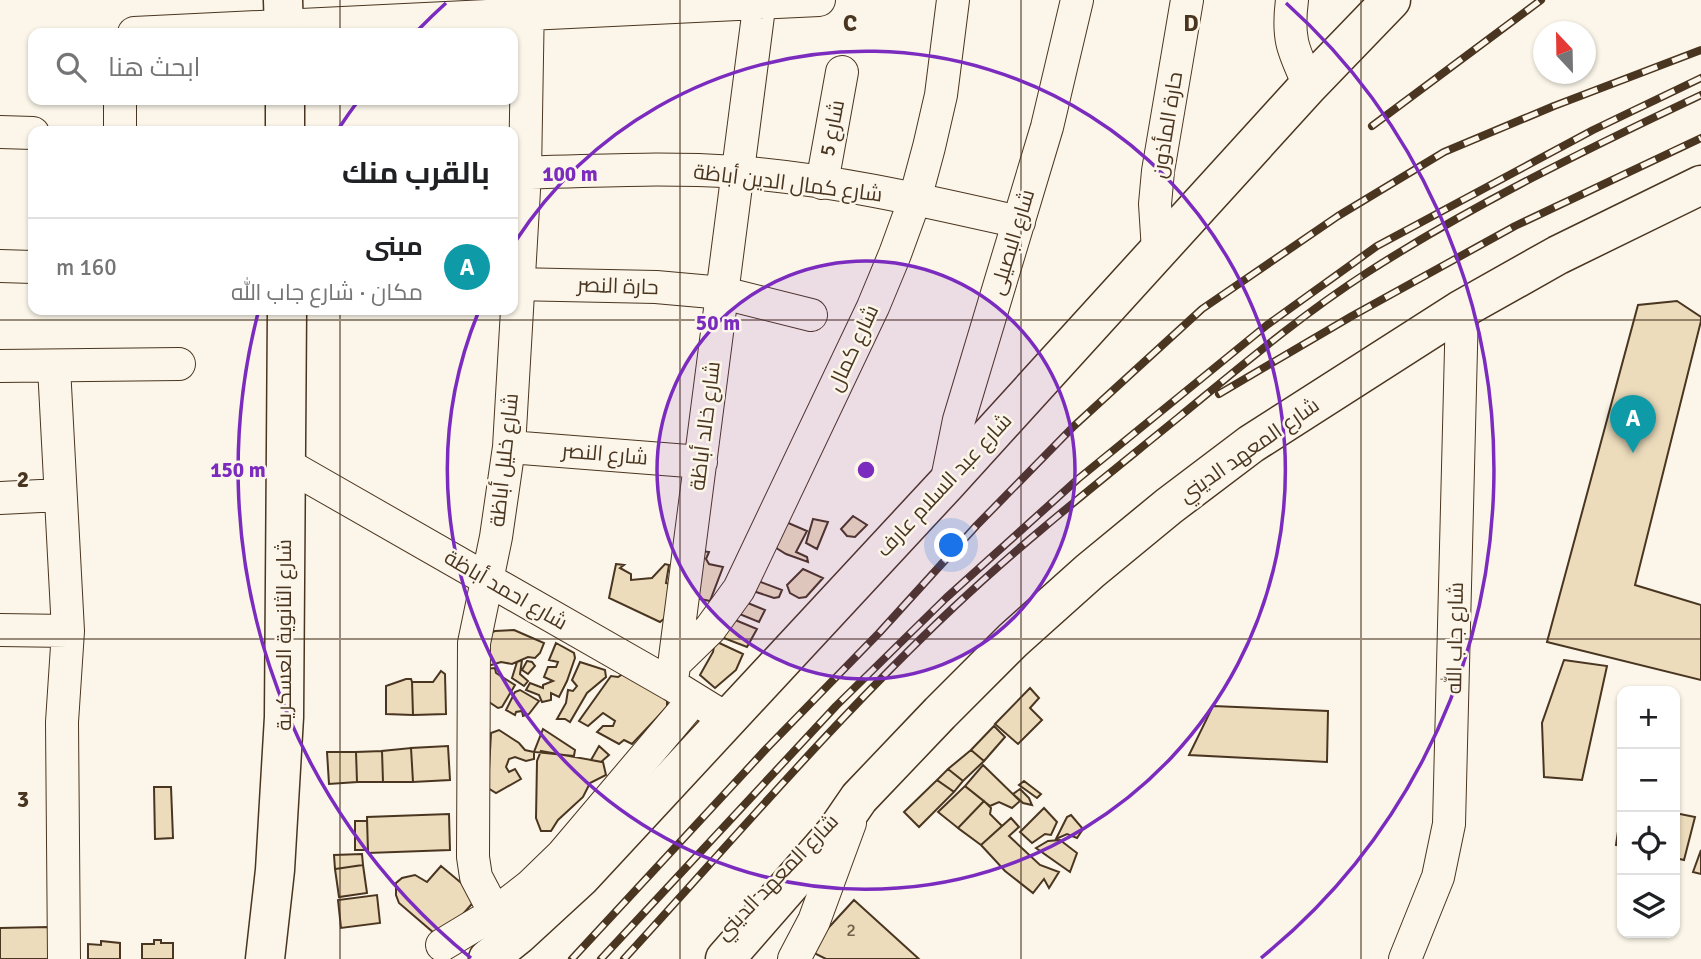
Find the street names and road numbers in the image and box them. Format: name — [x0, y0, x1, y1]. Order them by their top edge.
street label: حارة المأذون — [1146, 70, 1188, 180]
street label: شارع 5 — [814, 98, 851, 158]
street label: شارع كمال الدين أباظة — [692, 159, 884, 208]
street label: شارع البصيلى — [984, 186, 1041, 298]
street label: حارة النصر — [576, 272, 659, 300]
street label: شارع كمال — [822, 300, 885, 396]
street label: شارع خالد أباظة — [684, 360, 727, 492]
street label: شارع خليل أباظة — [484, 392, 525, 528]
street label: شارع المعهد الديني — [1174, 392, 1326, 511]
street label: شارع عبد السلام عارف — [871, 408, 1018, 563]
street label: شارع النصر — [560, 437, 649, 472]
street label: شارع الثانوية العسكرية — [271, 539, 298, 731]
street label: شارع احمد أباظة — [439, 544, 572, 637]
street label: شارع جاب الله — [1440, 582, 1470, 694]
street label: شارع المعهد الديني — [710, 808, 846, 948]

